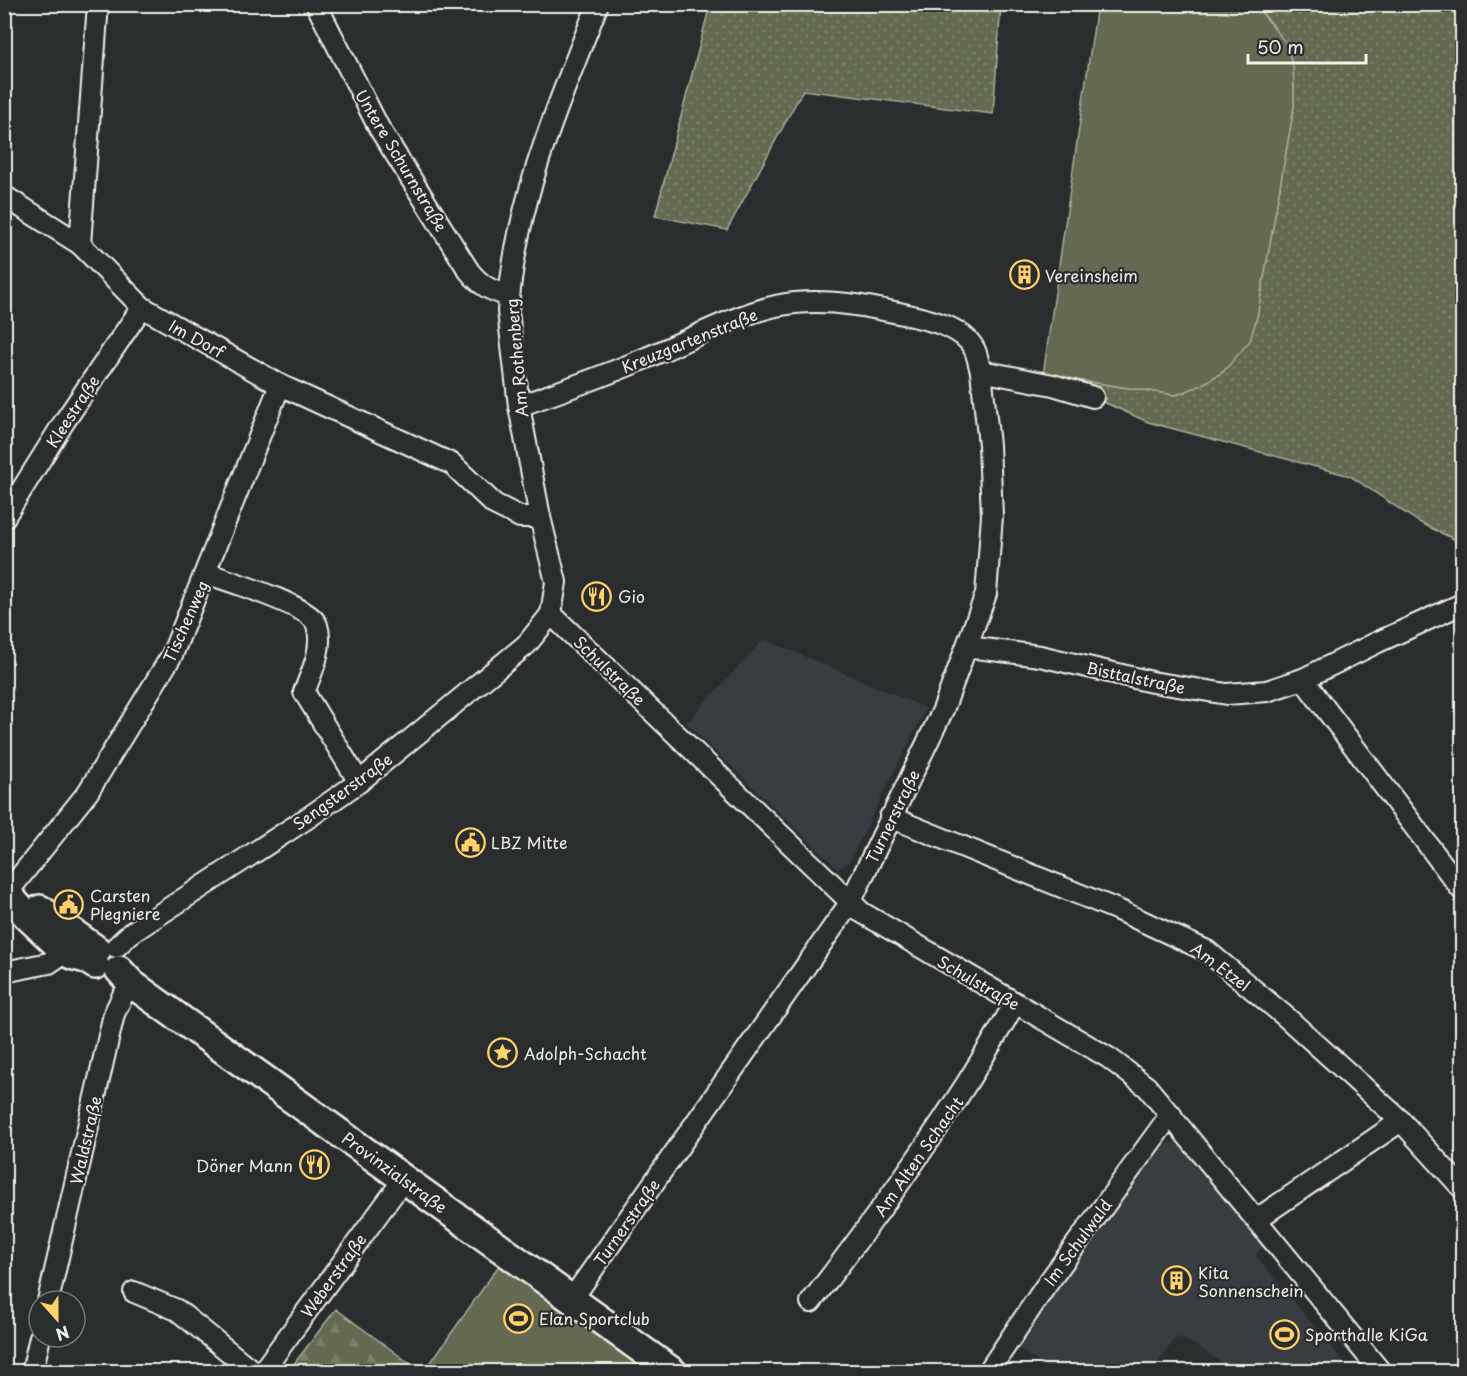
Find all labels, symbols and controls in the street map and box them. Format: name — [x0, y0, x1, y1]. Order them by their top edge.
scale bar — [1248, 27, 1366, 65]
text: 50 m — [1257, 33, 1304, 60]
street label: Untere Schurnstraße — [350, 84, 454, 236]
building icon: Vereinsheim — [1008, 259, 1040, 291]
place label: Vereinsheim — [1045, 263, 1138, 287]
street label: Am Rothenberg — [499, 298, 533, 418]
street label: Kreuzgartenstraße — [617, 302, 761, 378]
street label: Im Dorf — [165, 313, 231, 364]
street label: Kleestraße — [40, 370, 104, 452]
street label: Tischenweg — [156, 576, 214, 666]
restaurant icon: Gio — [581, 580, 613, 612]
place label: Gio — [618, 584, 645, 608]
street label: Schulstraße — [569, 630, 651, 710]
street label: Bisttalstraße — [1084, 655, 1188, 699]
street label: Sengsterstraße — [287, 747, 397, 835]
street label: Turnerstraße — [859, 765, 925, 867]
public building icon: LBZ Mitte — [454, 826, 486, 858]
place label: LBZ Mitte — [491, 830, 567, 854]
place label: Carsten Plegniere — [90, 883, 161, 925]
public building icon: Carsten Plegniere — [53, 888, 85, 920]
street label: Am Etzel — [1186, 936, 1256, 996]
street label: Schulstraße — [933, 949, 1025, 1015]
place icon: Adolph-Schacht — [487, 1037, 519, 1069]
place label: Adolph-Schacht — [524, 1041, 647, 1065]
street label: Am Alten Schacht — [868, 1091, 969, 1221]
street label: Waldstraße — [63, 1093, 107, 1187]
street label: Provinzialstraße — [338, 1126, 452, 1218]
restaurant icon: Döner Mann — [298, 1149, 330, 1181]
place label: Döner Mann — [196, 1153, 293, 1177]
street label: Turnerstraße — [587, 1174, 665, 1270]
street label: Im Schulwald — [1037, 1193, 1117, 1290]
street label: Weberstraße — [294, 1228, 372, 1322]
place label: Kita Sonnenschein — [1198, 1260, 1304, 1302]
building icon: Kita Sonnenschein — [1161, 1265, 1193, 1297]
north arrow — [27, 1289, 87, 1349]
sports icon: Elan Sportclub — [502, 1302, 534, 1334]
place label: Elan Sportclub — [539, 1306, 650, 1330]
sports icon: Sporthalle KiGa — [1268, 1318, 1300, 1350]
text: N — [53, 1320, 73, 1347]
place label: Sporthalle KiGa — [1305, 1322, 1428, 1346]

